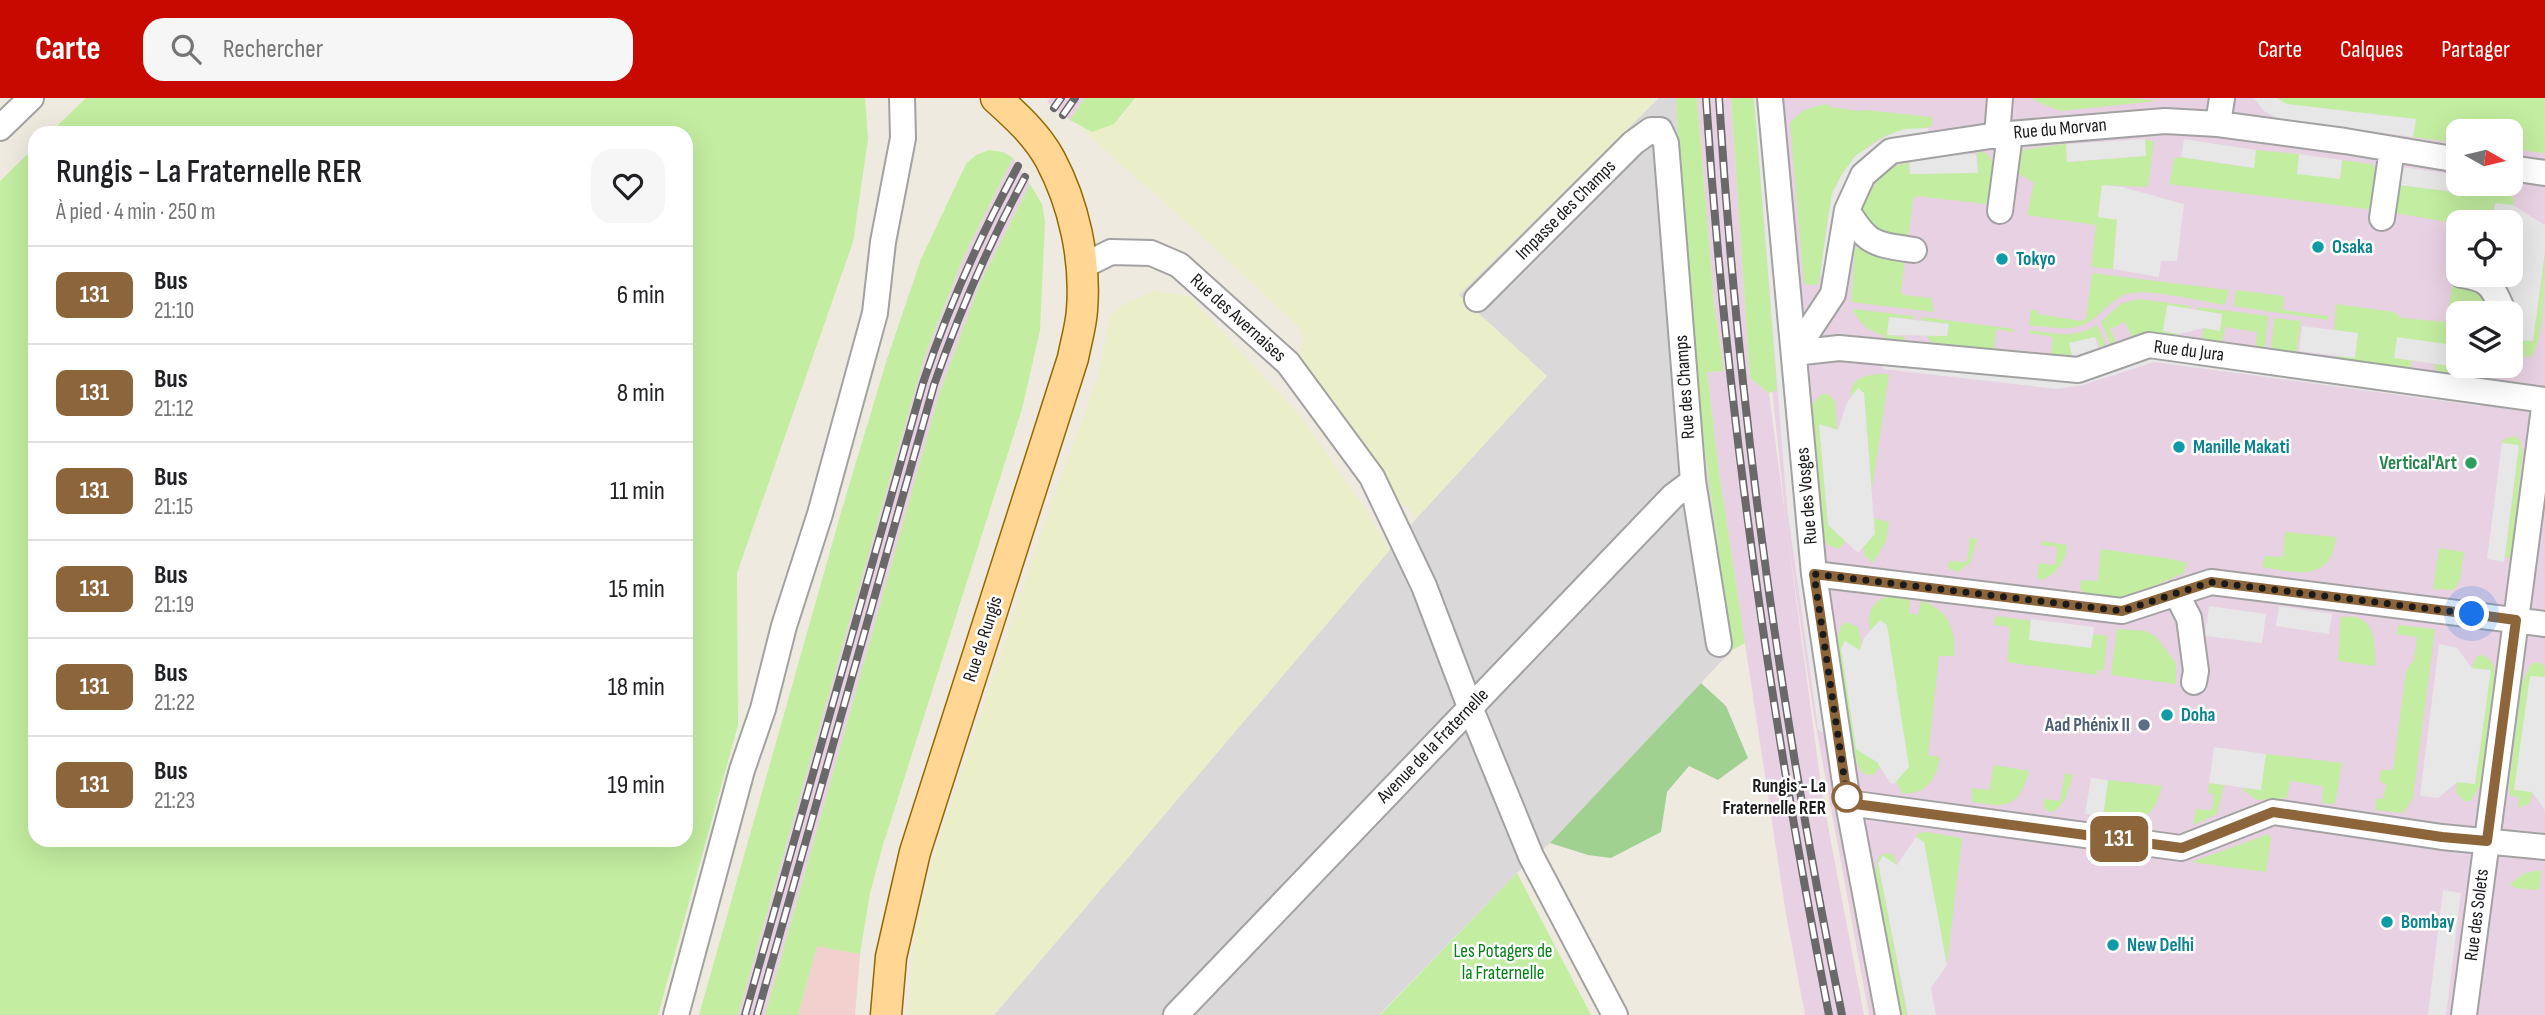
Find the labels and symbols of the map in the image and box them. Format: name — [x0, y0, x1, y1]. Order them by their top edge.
street label: Rue du Morvan — [2012, 113, 2108, 145]
north arrow — [2446, 119, 2524, 196]
street label: Impasse des Champs — [1511, 155, 1621, 265]
place label: Osaka — [2332, 236, 2373, 259]
marker: Osaka — [2310, 239, 2326, 255]
place label: Tokyo — [2016, 248, 2055, 271]
marker: Tokyo — [1994, 251, 2010, 267]
street label: Rue des Avernaises — [1185, 269, 1291, 367]
street label: Rue des Champs — [1670, 334, 1700, 440]
street label: Rue du Jura — [2153, 335, 2225, 367]
place label: Manille Makati — [2193, 436, 2290, 459]
marker: Manille Makati — [2171, 439, 2187, 455]
street label: Rue des Vosges — [1791, 446, 1823, 545]
place label: Vertical'Art — [2379, 452, 2457, 475]
marker: Vertical'Art — [2463, 455, 2479, 471]
street label: Rue de Rungis — [958, 593, 1008, 685]
your location — [2454, 596, 2489, 631]
street label: Avenue de la Fraternelle — [1372, 684, 1494, 809]
place label: Doha — [2181, 704, 2215, 727]
marker: Doha — [2159, 707, 2175, 723]
place label: Aad Phénix II — [2044, 714, 2130, 737]
marker: Aad Phénix II — [2136, 717, 2152, 733]
place label: Rungis - La Fraternelle RER — [1722, 775, 1826, 820]
marker: Rungis - La Fraternelle RER — [1832, 782, 1862, 812]
line badge: 131 — [2079, 816, 2159, 862]
street label: Rue des Solets — [2460, 868, 2494, 962]
place label: Bombay — [2401, 911, 2455, 934]
marker: Bombay — [2379, 914, 2395, 930]
place label: New Delhi — [2127, 934, 2194, 957]
marker: New Delhi — [2105, 937, 2121, 953]
park label: Les Potagers de la Fraternelle — [1454, 940, 1552, 985]

